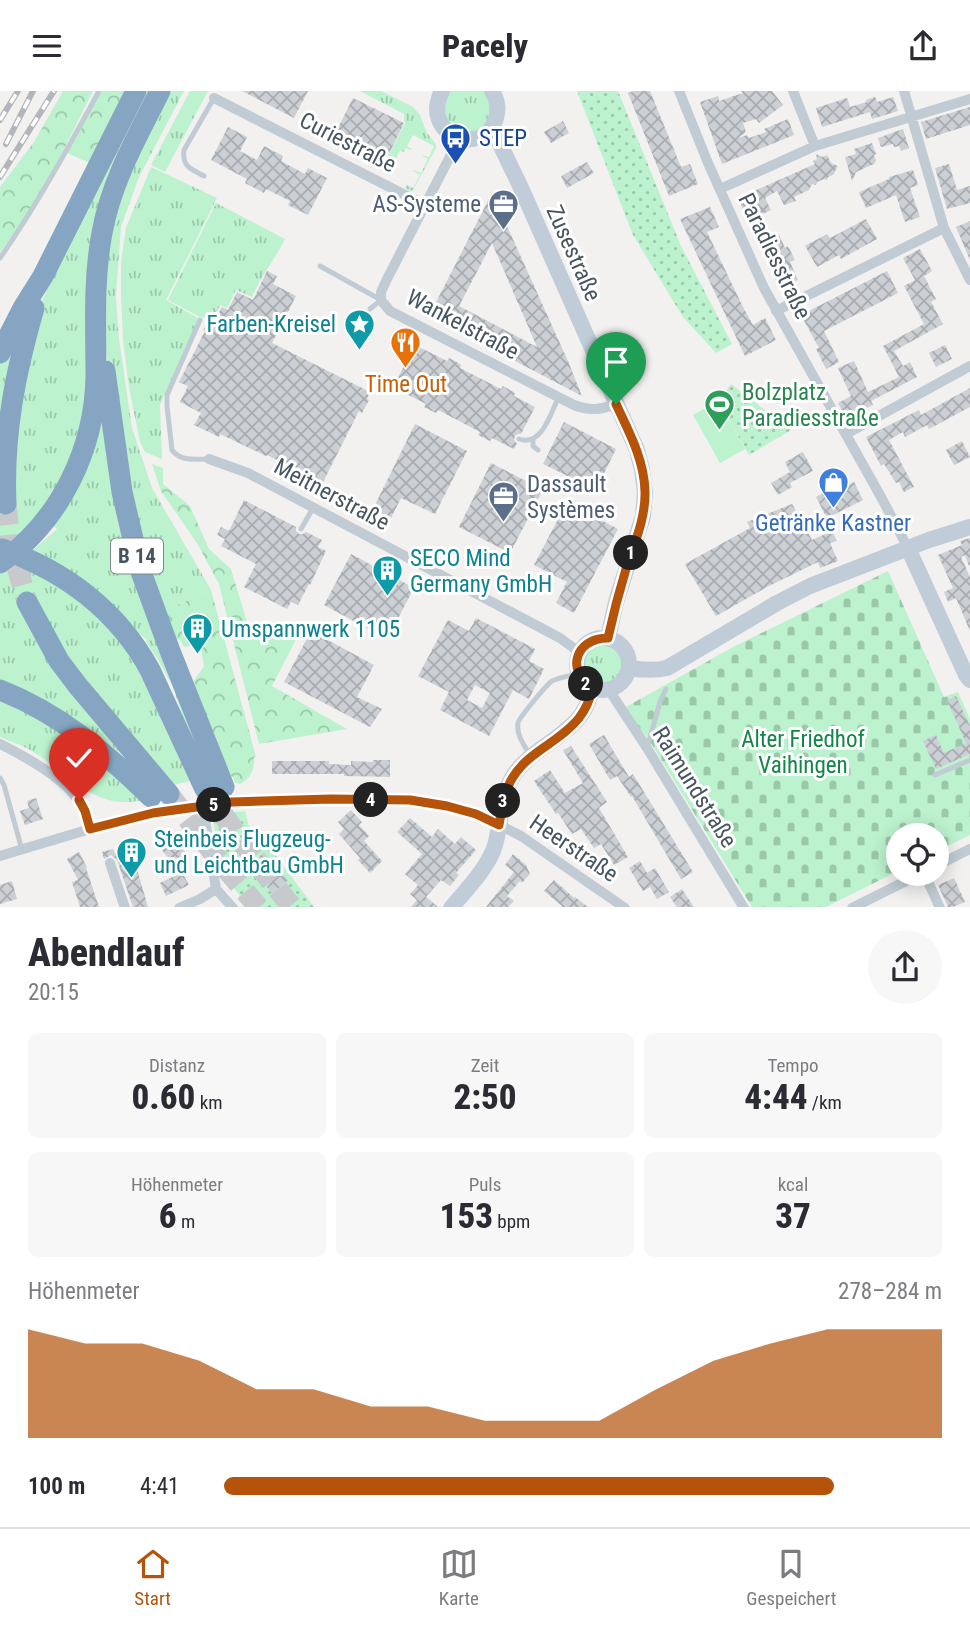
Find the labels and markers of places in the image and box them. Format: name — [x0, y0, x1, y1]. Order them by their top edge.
bus stop icon: STEP — [439, 121, 473, 165]
place label: STEP — [479, 125, 527, 152]
office icon: AS-Systeme — [487, 187, 521, 231]
place label: AS-Systeme — [372, 191, 481, 218]
place icon: Farben-Kreisel — [342, 307, 376, 351]
place label: Farben-Kreisel — [206, 311, 336, 338]
restaurant icon: Time Out — [389, 326, 423, 370]
pin — [586, 332, 646, 404]
place label: Time Out — [365, 371, 447, 398]
place label: Bolzplatz Paradiesstraße — [742, 379, 879, 432]
sports icon: Bolzplatz Paradiesstraße — [702, 388, 736, 432]
shop icon: Getränke Kastner — [816, 465, 850, 509]
place label: Dassault Systèmes — [527, 471, 615, 524]
office icon: Dassault Systèmes — [487, 480, 521, 524]
place label: Getränke Kastner — [755, 510, 911, 537]
pin: 1 — [614, 535, 648, 571]
place label: SECO Mind Germany GmbH — [410, 545, 552, 598]
building icon: SECO Mind Germany GmbH — [370, 554, 404, 598]
building icon: Umspannwerk 1105 — [181, 612, 215, 656]
place label: Umspannwerk 1105 — [221, 616, 400, 643]
pin: 2 — [568, 667, 604, 701]
pin — [49, 728, 109, 800]
pin: 4 — [354, 783, 388, 817]
pin: 3 — [486, 783, 520, 819]
pin: 5 — [196, 787, 232, 823]
place label: Steinbeis Flugzeug- und Leichtbau GmbH — [154, 826, 344, 879]
building icon: Steinbeis Flugzeug- und Leichtbau GmbH — [114, 835, 148, 879]

